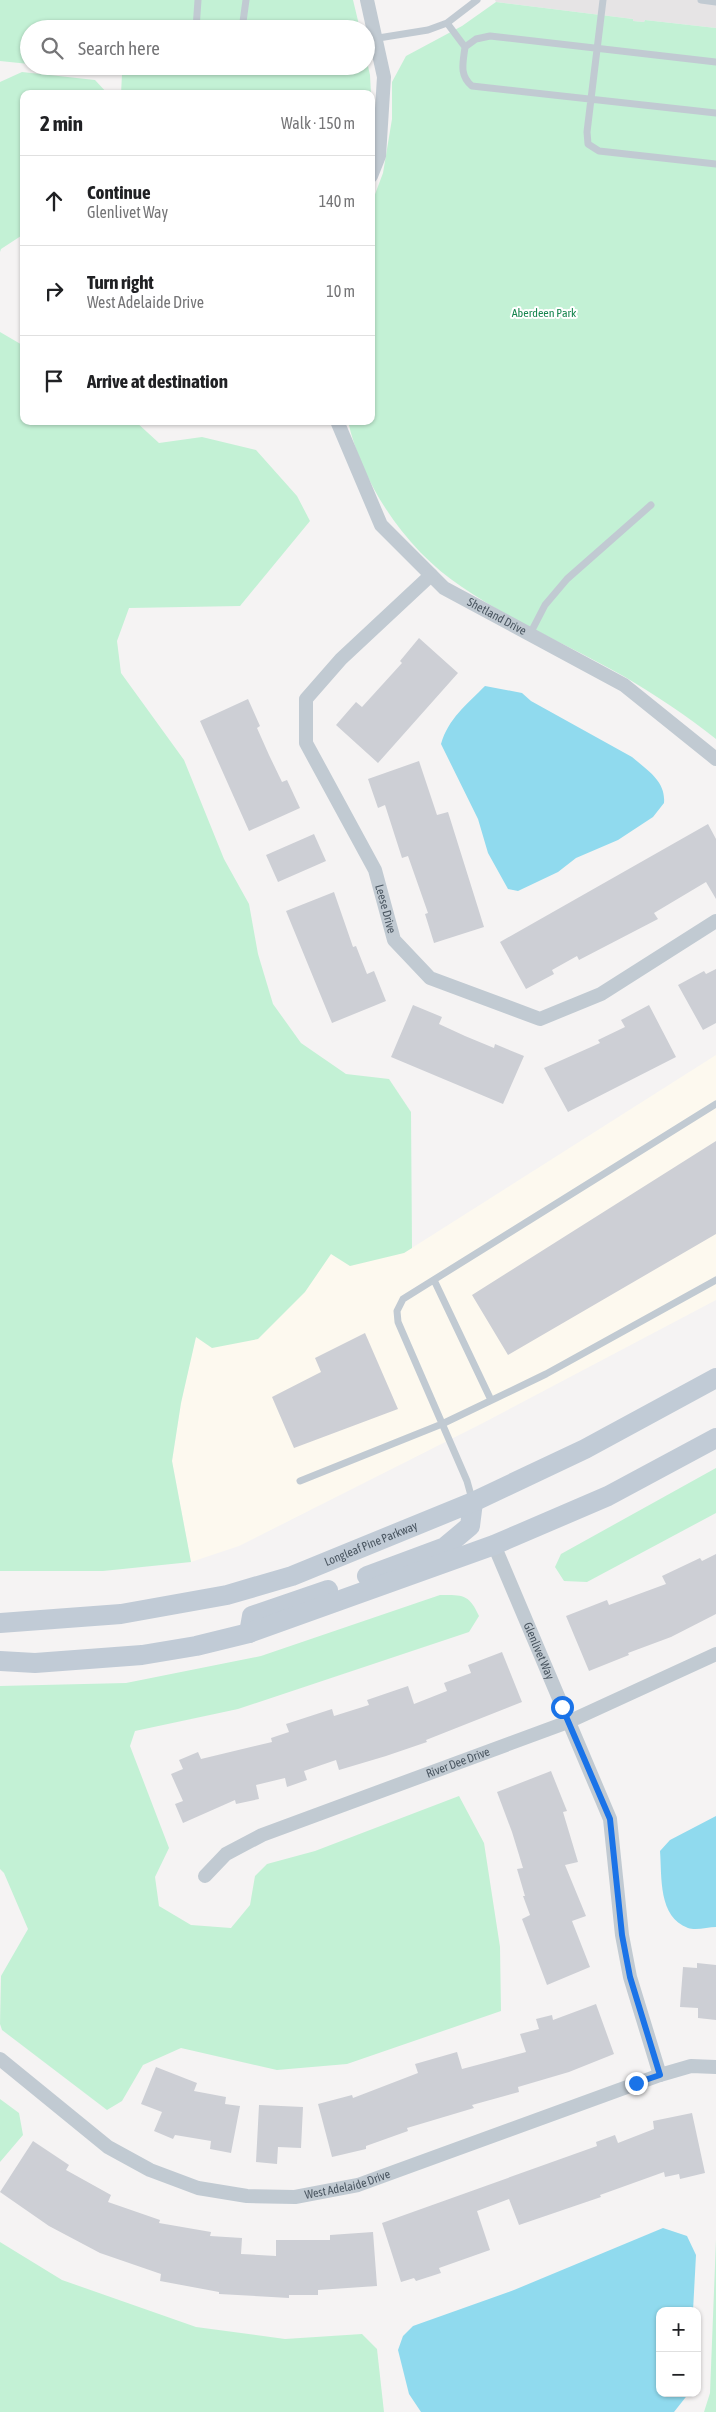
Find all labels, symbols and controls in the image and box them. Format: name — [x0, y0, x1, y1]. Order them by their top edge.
search box — [20, 20, 375, 75]
icon: search — [38, 34, 66, 62]
text: Search here — [78, 37, 160, 59]
text: 2 min — [40, 111, 83, 135]
text: Walk · 150 m — [281, 114, 355, 132]
text: Continue — [87, 181, 151, 203]
icon: ahead — [40, 187, 68, 215]
text: 140 m — [319, 192, 355, 210]
text: Glenlivet Way — [87, 203, 168, 221]
text: Turn right — [87, 271, 154, 293]
icon: right — [40, 277, 68, 305]
text: 10 m — [326, 282, 355, 300]
text: West Adelaide Drive — [87, 293, 204, 311]
park label: Aberdeen Park — [512, 306, 577, 320]
icon: arrive — [40, 367, 68, 395]
text: Arrive at destination — [87, 370, 228, 392]
street label: Shetland Drive — [465, 595, 529, 638]
street label: Leese Drive — [372, 883, 399, 935]
street label: Longleaf Pine Parkway — [322, 1518, 420, 1569]
street label: Glenlivet Way — [521, 1620, 557, 1682]
route start — [551, 1696, 574, 1719]
street label: River Dee Drive — [424, 1744, 492, 1781]
route end — [625, 2072, 648, 2095]
street label: West Adelaide Drive — [303, 2167, 392, 2202]
map controls — [656, 2307, 701, 2397]
button: + — [656, 2307, 701, 2352]
button: − — [656, 2352, 701, 2397]

